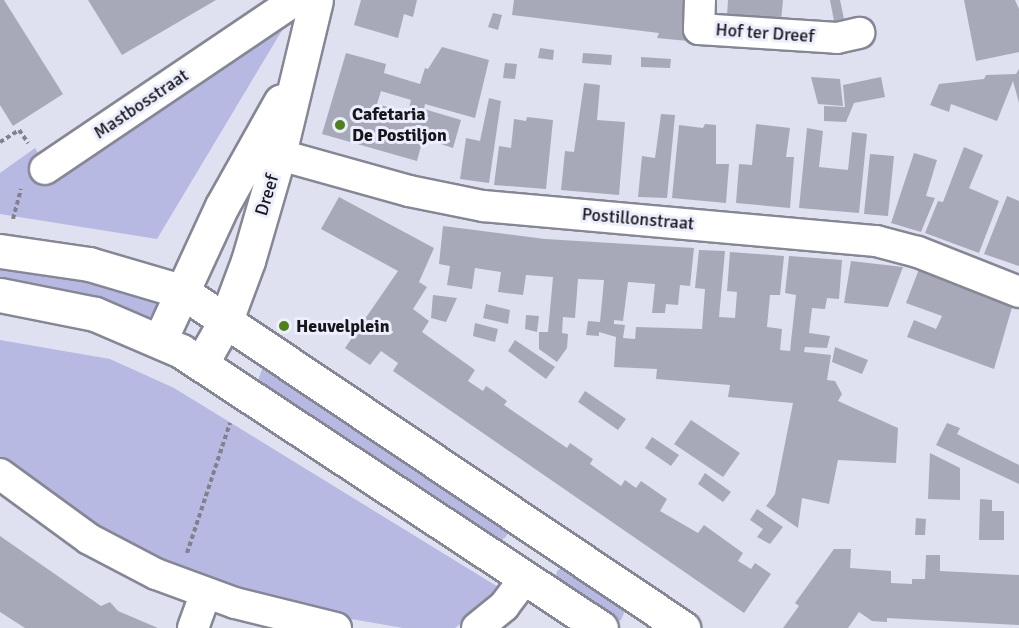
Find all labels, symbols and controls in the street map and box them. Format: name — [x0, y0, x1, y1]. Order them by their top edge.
street label: Hof ter Dreef — [715, 19, 815, 47]
street label: Mastbosstraat — [90, 64, 192, 144]
place label: Cafetaria De Postiljon — [352, 104, 447, 146]
marker: Cafetaria De Postiljon — [333, 118, 347, 132]
street label: Dreef — [251, 172, 283, 218]
street label: Postillonstraat — [581, 203, 695, 235]
place label: Heuvelplein — [296, 315, 389, 337]
marker: Heuvelplein — [277, 319, 291, 333]

